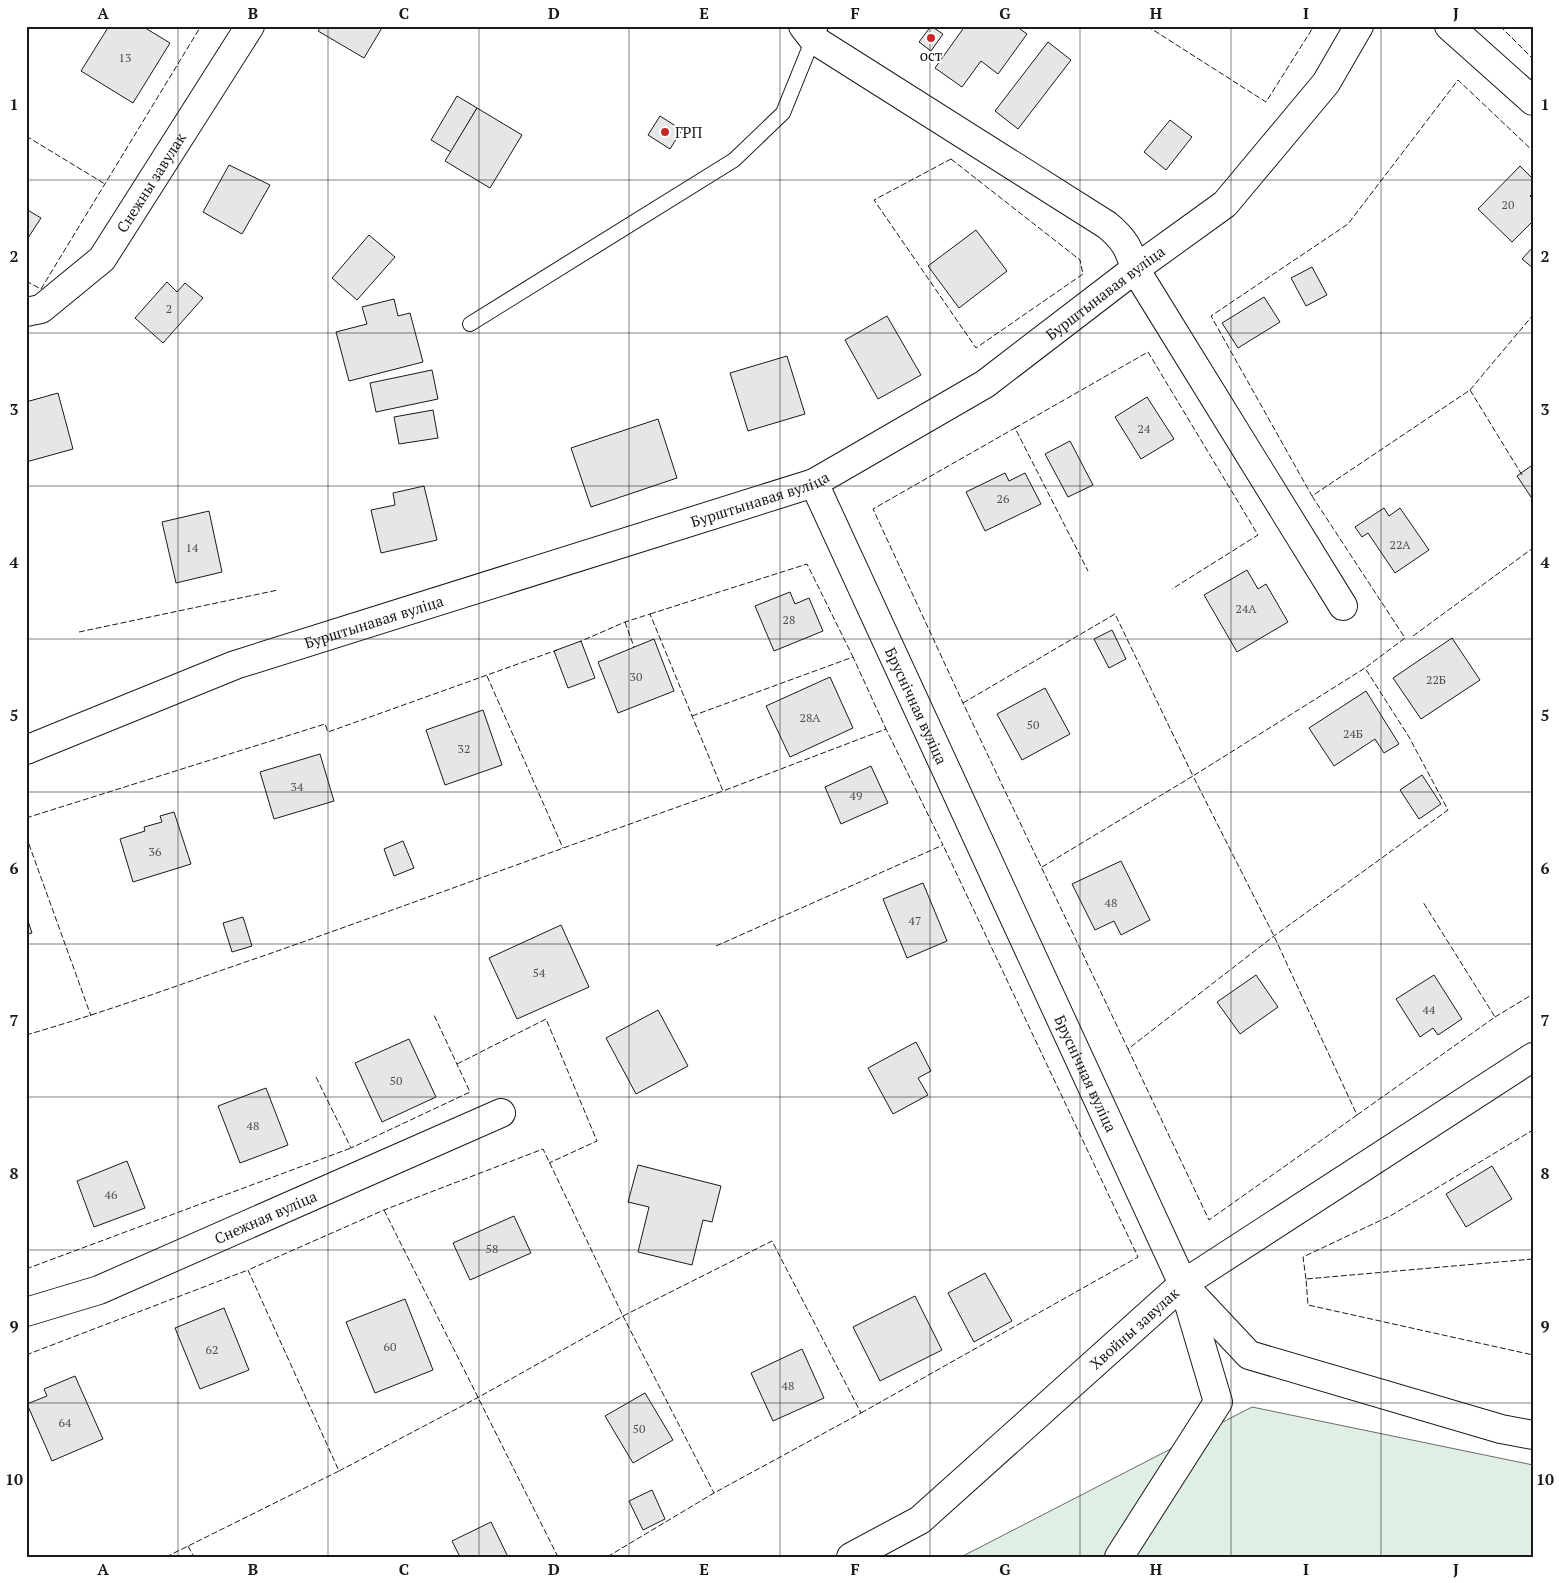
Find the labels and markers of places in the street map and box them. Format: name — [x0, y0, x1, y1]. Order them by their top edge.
marker: ост — [925, 32, 937, 44]
place label: ост — [920, 45, 943, 65]
place label: ГРП — [675, 122, 703, 142]
marker: ГРП — [659, 126, 671, 138]

